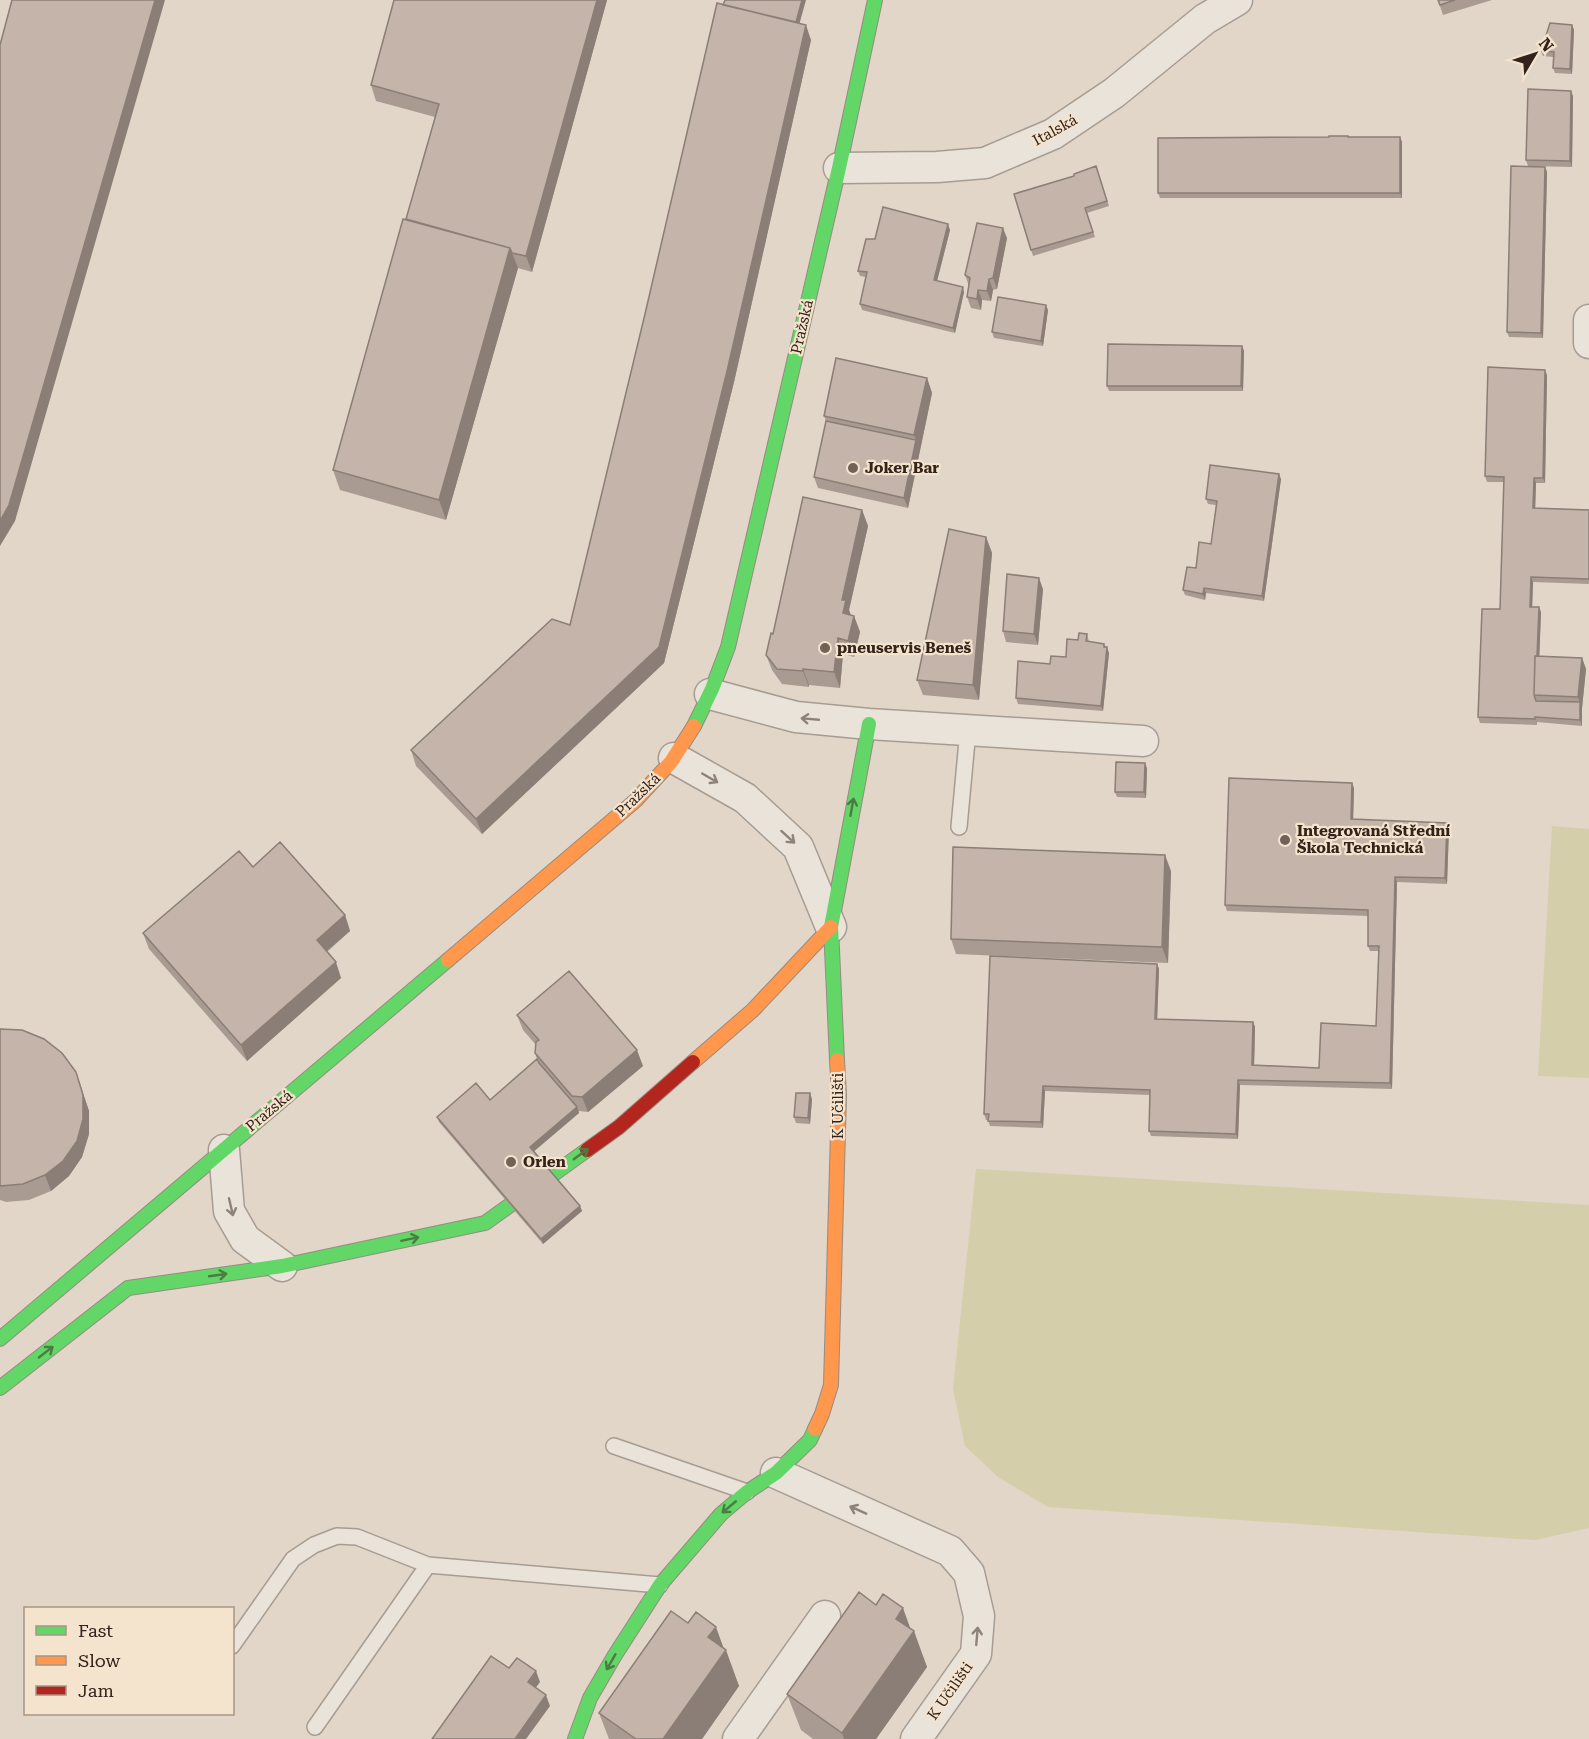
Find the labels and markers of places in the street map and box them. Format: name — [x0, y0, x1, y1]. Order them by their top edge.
place label: Joker Bar — [865, 459, 939, 477]
marker: Joker Bar — [846, 461, 860, 475]
place label: pneuservis Beneš — [837, 639, 971, 657]
marker: pneuservis Beneš — [818, 641, 832, 655]
place label: Integrovaná Střední Škola Technická — [1297, 822, 1450, 857]
marker: Integrovaná Střední Škola Technická — [1278, 833, 1292, 847]
place label: Orlen — [523, 1153, 566, 1171]
marker: Orlen — [504, 1155, 518, 1169]

